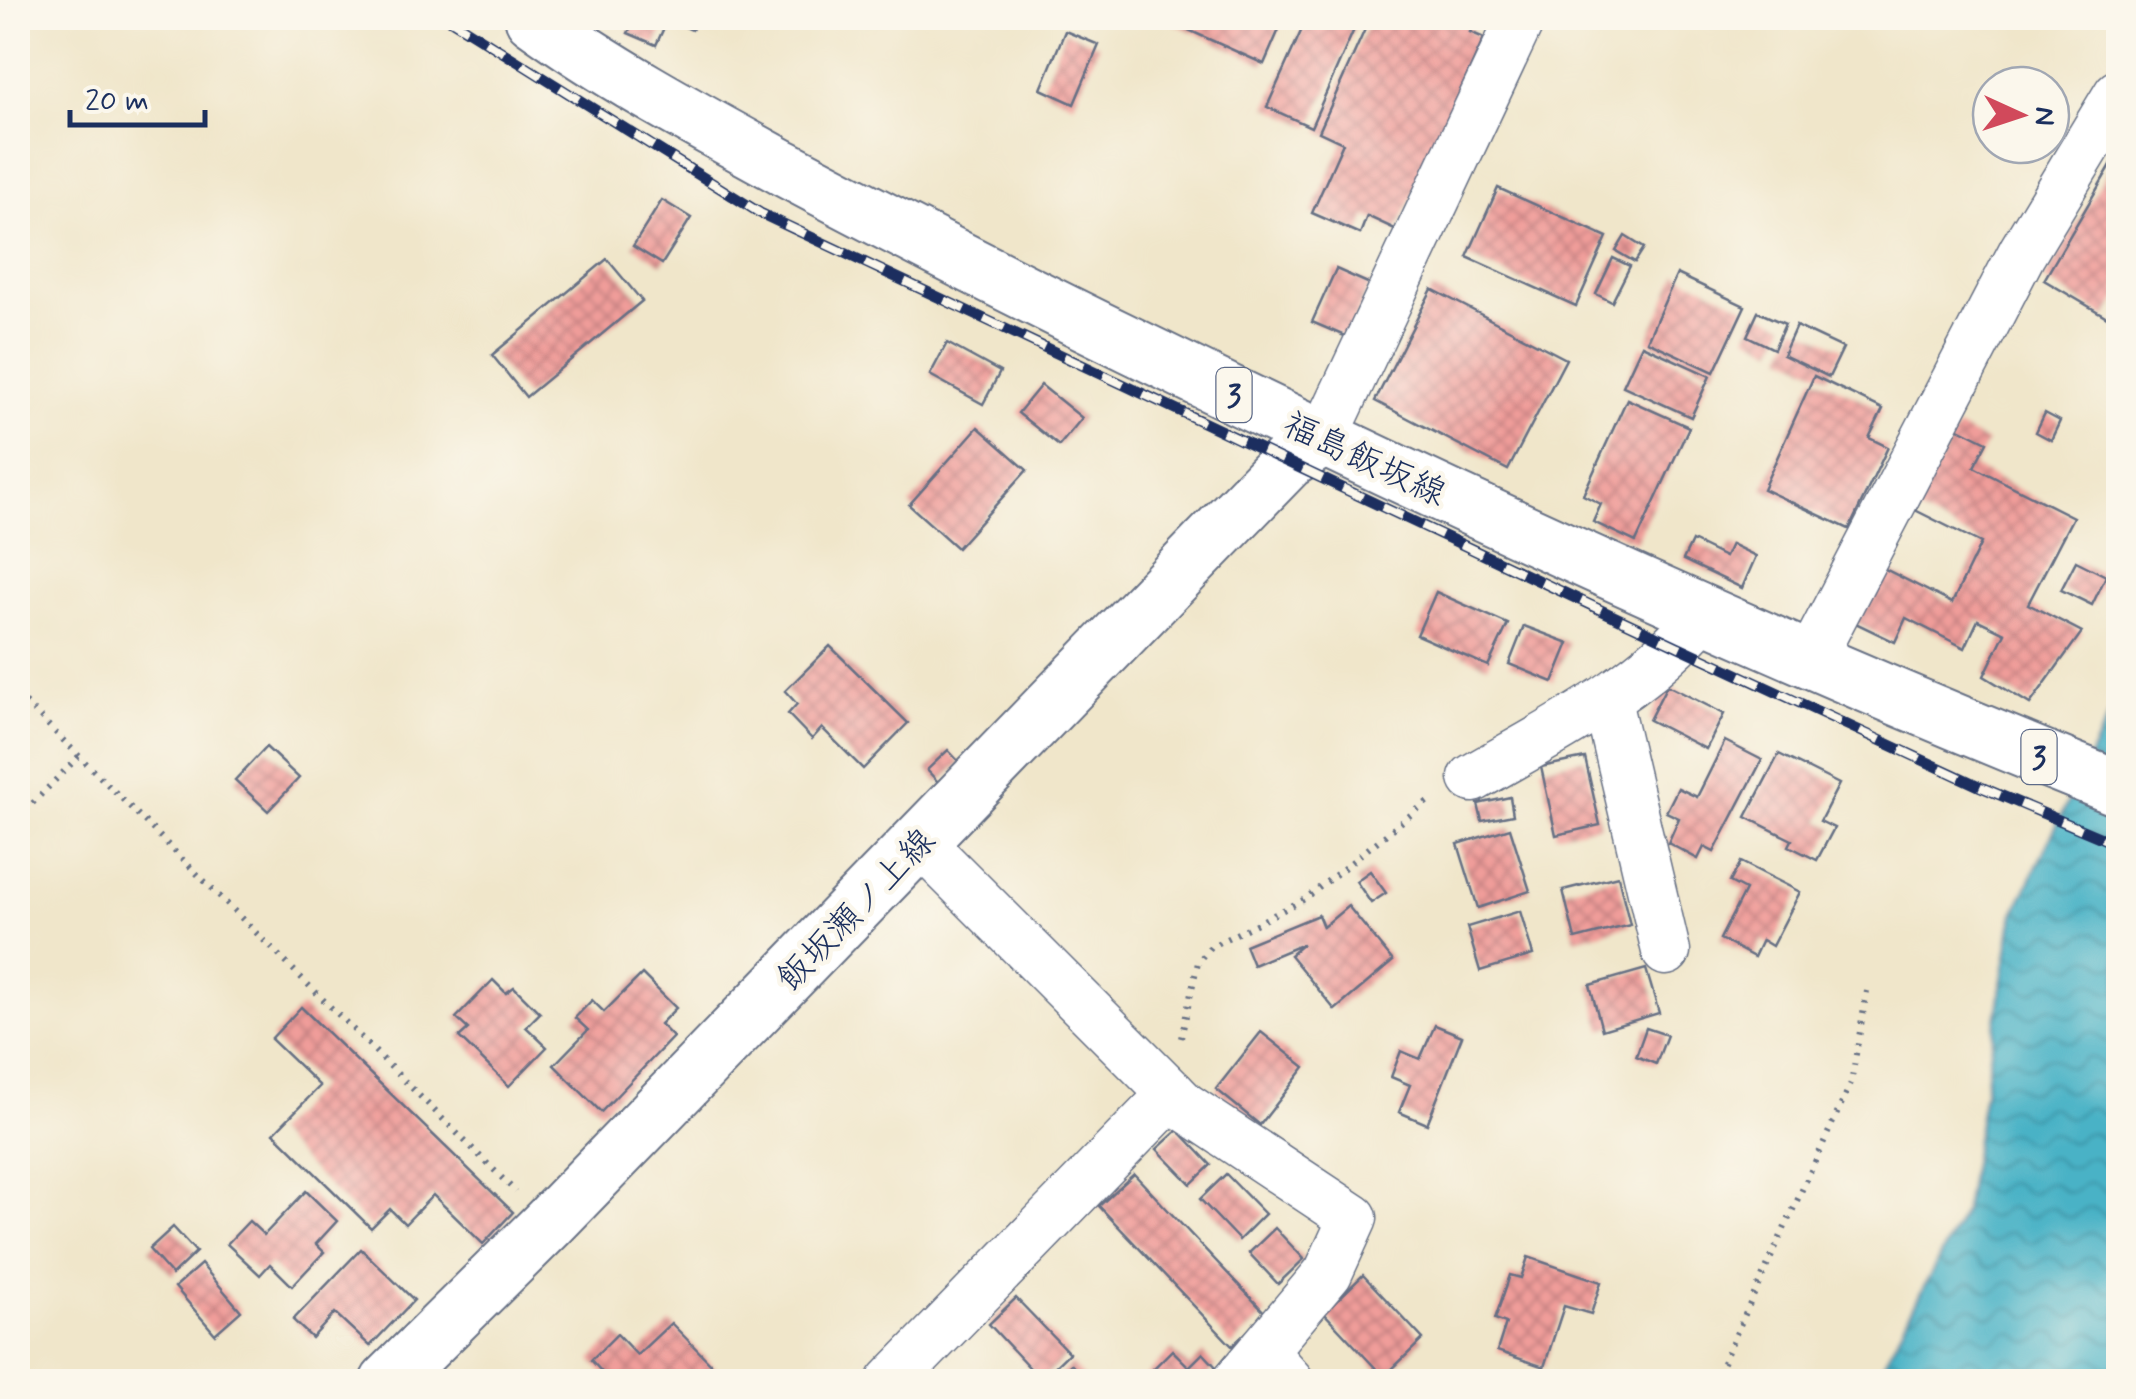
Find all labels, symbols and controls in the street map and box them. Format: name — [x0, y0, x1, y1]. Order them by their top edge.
scale bar — [70, 65, 205, 127]
north arrow — [1971, 65, 2071, 165]
text: 20 m — [85, 82, 149, 121]
text: N — [2025, 106, 2062, 126]
road number: 3 — [1216, 368, 1252, 422]
street label: 福島飯坂線 — [1275, 402, 1453, 518]
road number: 3 — [2022, 730, 2056, 784]
street label: 飯坂瀬ノ上線 — [767, 819, 946, 1002]

